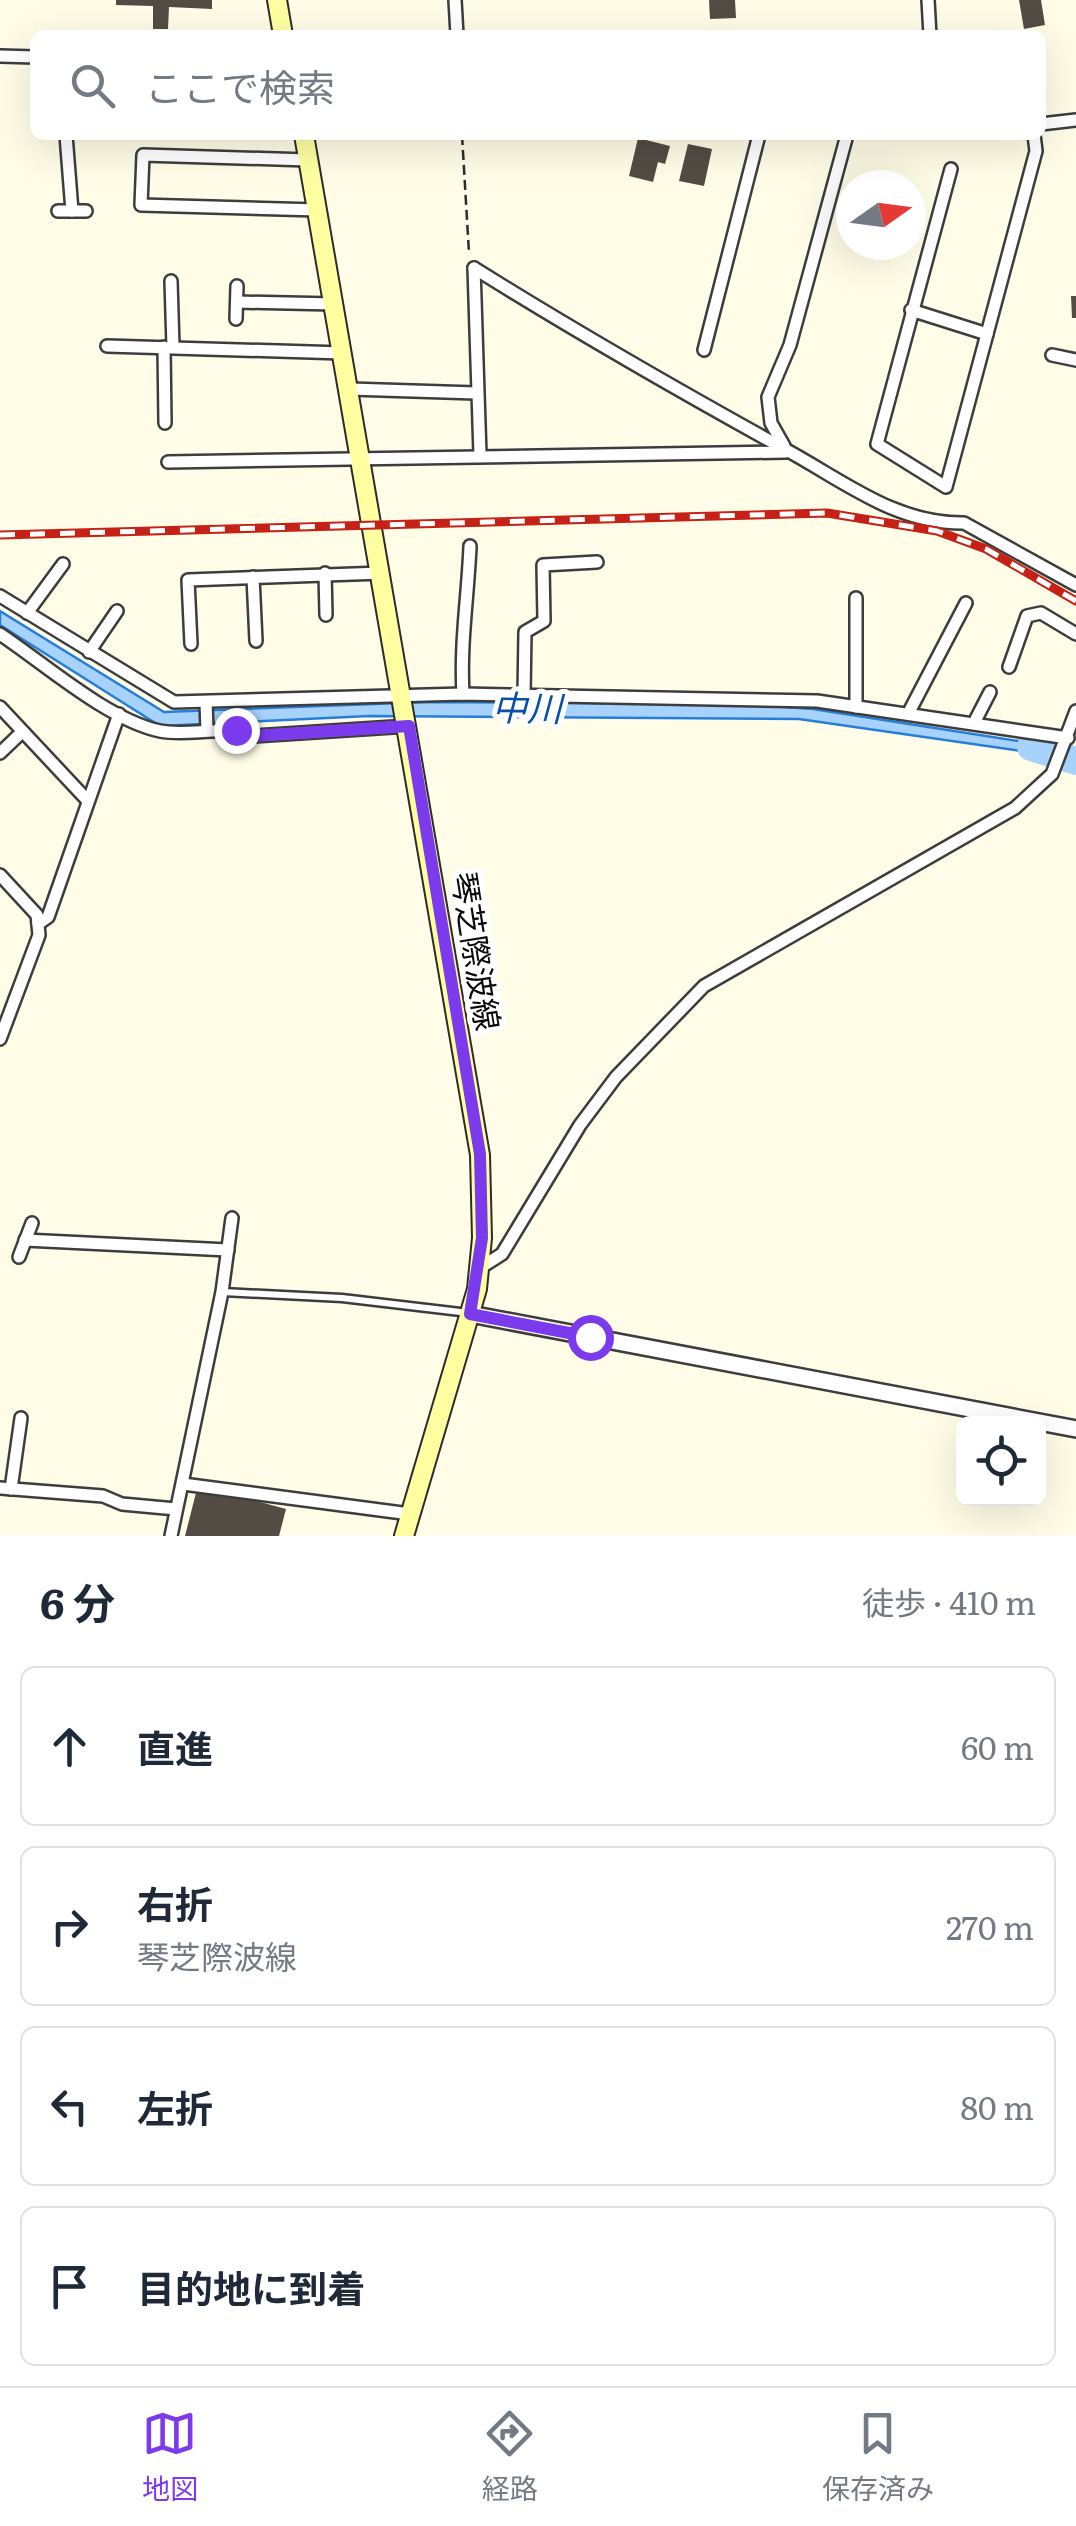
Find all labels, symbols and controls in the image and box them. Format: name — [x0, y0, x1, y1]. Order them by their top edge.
search box — [30, 30, 1046, 140]
text: ここで検索 — [145, 57, 335, 114]
icon: search — [65, 58, 120, 113]
north arrow — [836, 170, 926, 260]
water label: 中川 — [492, 679, 566, 733]
route end — [214, 708, 260, 754]
street label: 琴芝際波線 — [442, 868, 514, 1034]
route start — [568, 1315, 614, 1361]
map controls — [956, 1416, 1046, 1506]
button: locate — [956, 1416, 1046, 1506]
text: 6 分 — [40, 1570, 115, 1632]
text: 徒歩 · 410 m — [862, 1577, 1036, 1625]
text: 直進 — [137, 1718, 213, 1775]
icon: ahead — [42, 1719, 97, 1774]
text: 60 m — [961, 1722, 1034, 1770]
text: 右折 — [137, 1874, 213, 1931]
icon: right — [42, 1899, 97, 1954]
text: 270 m — [946, 1902, 1034, 1950]
text: 琴芝際波線 — [137, 1931, 297, 1979]
text: 左折 — [137, 2078, 213, 2135]
icon: left — [42, 2079, 97, 2134]
text: 80 m — [960, 2082, 1034, 2130]
text: 目的地に到着 — [137, 2258, 365, 2315]
icon: arrive — [42, 2259, 97, 2314]
tab: 地図 — [142, 2406, 198, 2508]
tab: 経路 — [482, 2406, 538, 2508]
tab: 保存済み — [822, 2406, 934, 2508]

